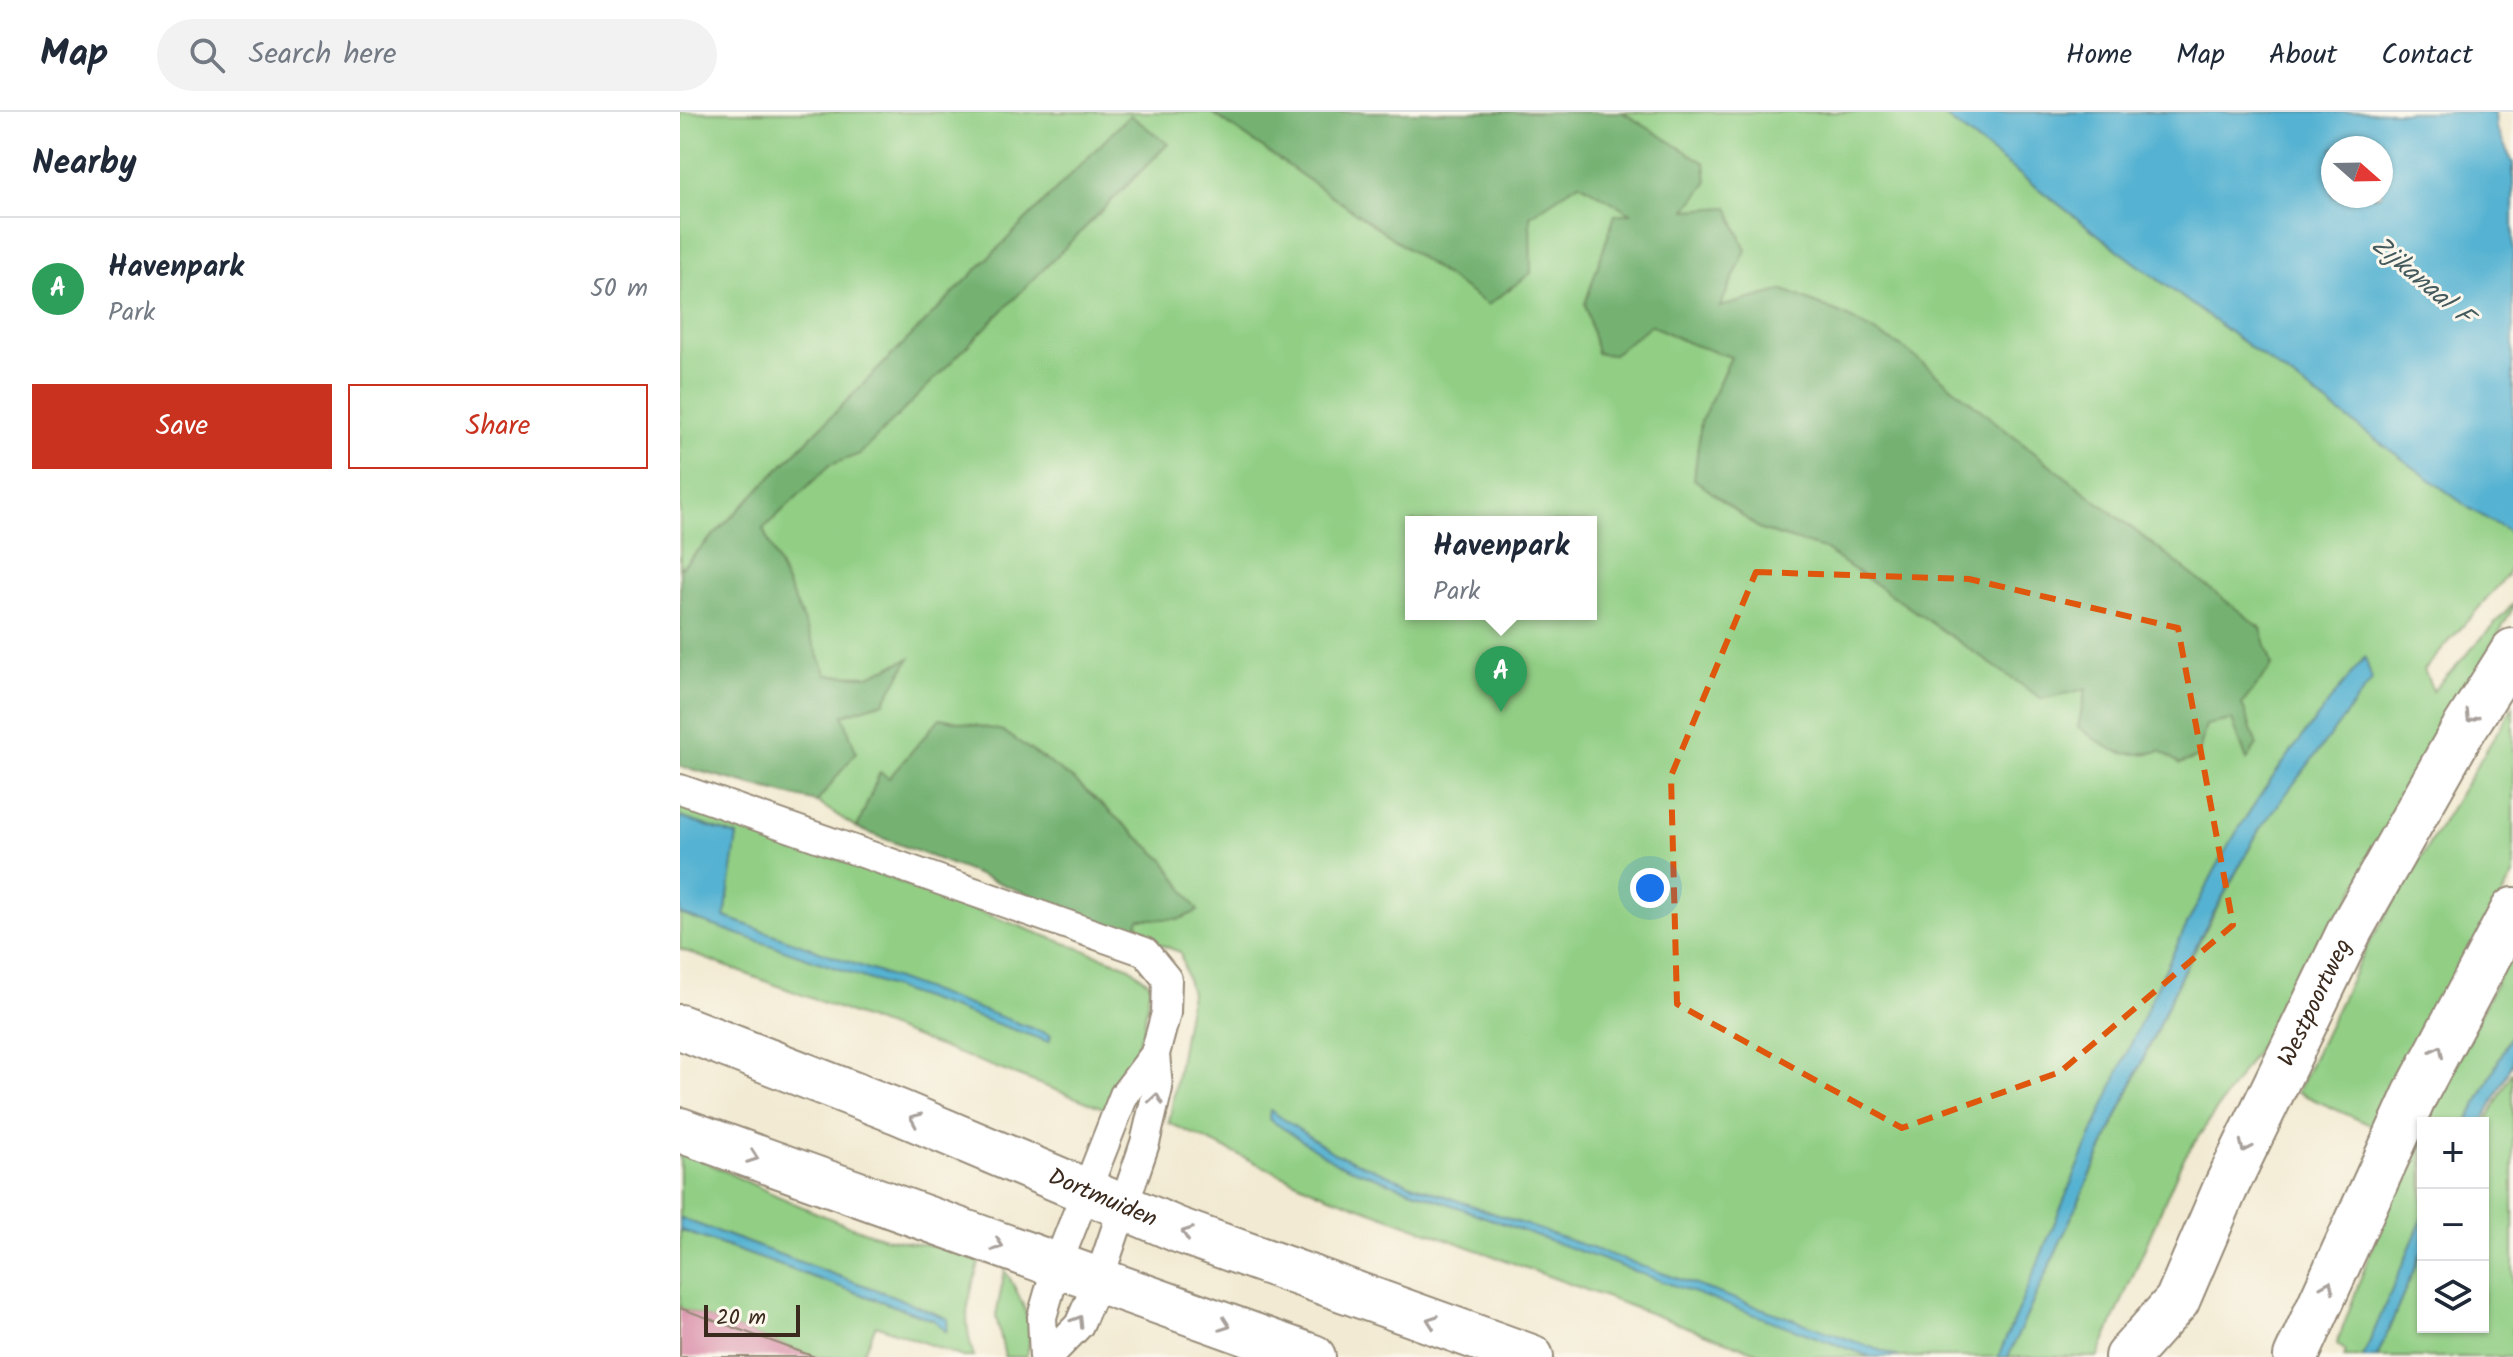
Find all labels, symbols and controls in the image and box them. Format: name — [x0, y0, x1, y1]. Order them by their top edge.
search box — [157, 19, 717, 91]
text: Map — [40, 25, 109, 85]
text: Search here — [249, 31, 396, 79]
icon: search — [185, 33, 229, 77]
text: Home — [2066, 33, 2132, 78]
text: Map — [2176, 33, 2225, 78]
text: About — [2269, 33, 2337, 78]
text: Contact — [2381, 33, 2473, 78]
north arrow — [2321, 136, 2393, 208]
text: Nearby — [32, 137, 137, 191]
water label: Zijkanaal F — [2361, 226, 2486, 340]
text: Havenpark — [108, 244, 244, 292]
text: A — [50, 268, 66, 310]
text: 50 m — [590, 268, 648, 310]
text: Park — [108, 292, 155, 334]
button: Save — [32, 384, 332, 469]
button: Share — [348, 384, 648, 469]
popup — [1405, 516, 1597, 620]
text: Havenpark — [1433, 523, 1569, 571]
text: Park — [1433, 571, 1480, 613]
pin: A — [1475, 646, 1527, 712]
one-way arrow — [2466, 708, 2481, 722]
your location — [1630, 868, 1670, 908]
street label: Westpoortweg — [2267, 932, 2363, 1073]
one-way arrow — [2429, 1044, 2444, 1059]
one-way arrow — [1147, 1092, 1164, 1106]
one-way arrow — [909, 1113, 923, 1129]
map controls — [2417, 1117, 2489, 1333]
button: + — [2417, 1117, 2489, 1189]
one-way arrow — [2239, 1138, 2255, 1153]
one-way arrow — [746, 1147, 760, 1164]
street label: Dortmuiden — [1042, 1158, 1163, 1239]
button: − — [2417, 1189, 2489, 1261]
one-way arrow — [1181, 1226, 1195, 1243]
one-way arrow — [990, 1236, 1004, 1252]
button: layers — [2417, 1261, 2489, 1333]
one-way arrow — [2318, 1280, 2334, 1294]
scale bar — [704, 1301, 800, 1337]
text: 20 m — [716, 1301, 766, 1336]
one-way arrow — [1426, 1314, 1440, 1331]
one-way arrow — [1068, 1315, 1084, 1330]
one-way arrow — [1217, 1315, 1231, 1332]

